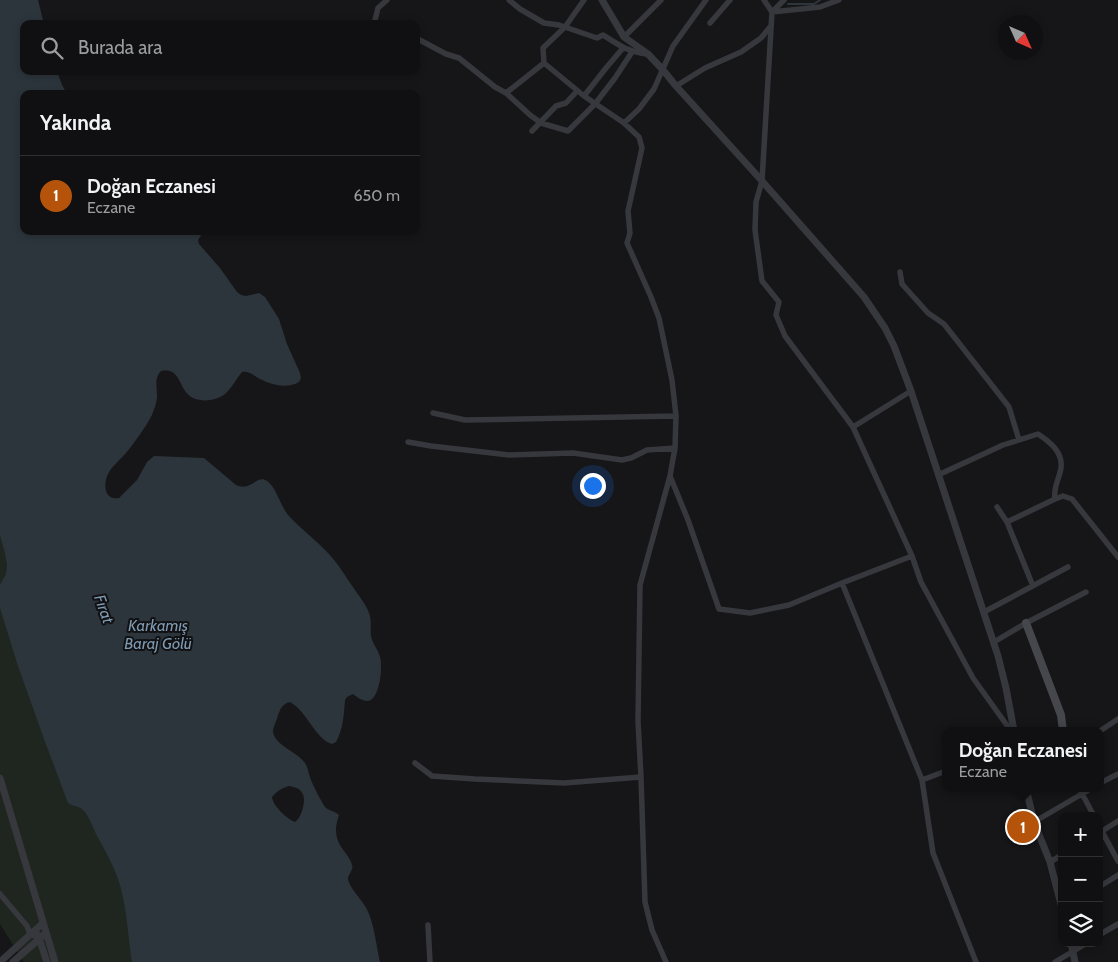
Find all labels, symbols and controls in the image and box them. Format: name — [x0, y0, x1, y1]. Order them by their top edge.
north arrow — [998, 15, 1043, 60]
search box — [20, 20, 420, 75]
icon: search — [38, 34, 66, 62]
text: Burada ara — [78, 36, 162, 59]
text: Yakında — [40, 110, 111, 135]
text: Doğan Eczanesi — [87, 175, 216, 198]
text: 1 — [53, 186, 59, 205]
text: 650 m — [353, 186, 400, 205]
text: Eczane — [87, 198, 135, 217]
your location — [580, 473, 606, 499]
water label: Fırat — [90, 592, 118, 627]
water label: Karkamış Baraj Gölü — [124, 616, 192, 653]
popup — [942, 727, 1104, 792]
text: Doğan Eczanesi — [959, 739, 1087, 762]
text: Eczane — [959, 762, 1007, 781]
pin: 1 — [1007, 808, 1039, 846]
map controls — [1058, 812, 1103, 947]
button: + — [1058, 812, 1103, 857]
button: − — [1058, 857, 1103, 902]
button: layers — [1058, 902, 1103, 947]

